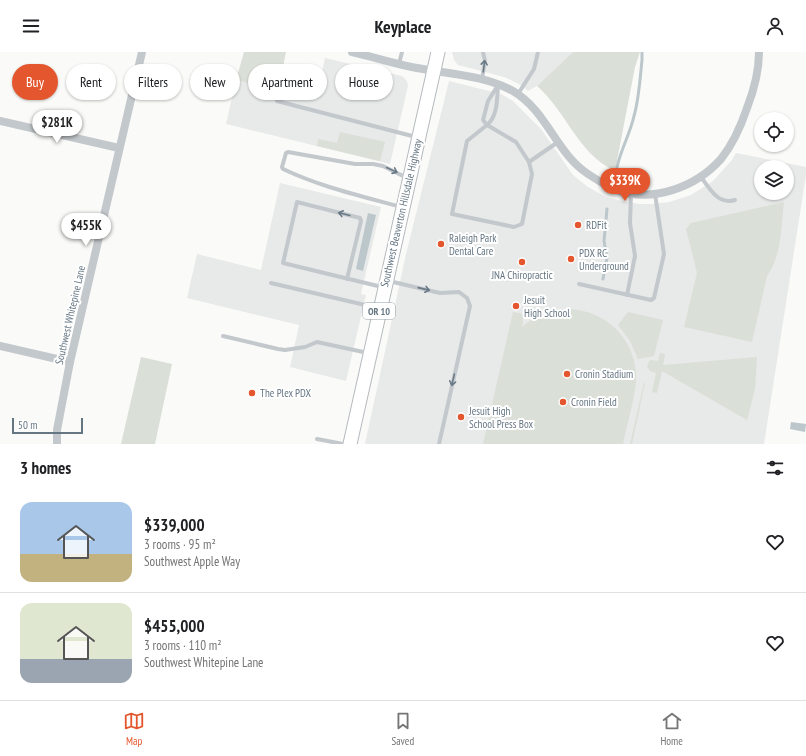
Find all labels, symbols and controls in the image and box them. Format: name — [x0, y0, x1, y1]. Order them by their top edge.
icon: menu — [20, 15, 42, 37]
text: Keyplace — [375, 15, 431, 38]
icon: person — [764, 15, 786, 37]
one-way arrow — [480, 59, 488, 72]
chip: Buy — [12, 64, 58, 100]
chip: Rent — [66, 64, 116, 100]
chip: Filters — [124, 64, 182, 100]
chip: New — [190, 64, 240, 100]
chip: Apartment — [248, 64, 327, 100]
chip: House — [335, 64, 393, 100]
pin: $281K — [29, 110, 85, 144]
map controls — [754, 112, 794, 200]
button: locate — [754, 112, 794, 152]
text: $281K — [41, 114, 73, 131]
street label: Southwest Beaverton Hillsdale Highway — [377, 137, 425, 289]
button: layers — [754, 160, 794, 200]
one-way arrow — [385, 167, 397, 174]
pin: $339K — [597, 168, 653, 202]
text: $339K — [609, 172, 641, 189]
one-way arrow — [338, 209, 351, 217]
pin: $455K — [58, 213, 114, 247]
text: $455K — [70, 217, 102, 234]
place label: RDFit — [586, 218, 607, 232]
marker: RDFit — [573, 220, 583, 230]
place label: Raleigh Park Dental Care — [449, 231, 497, 258]
marker: Raleigh Park Dental Care — [436, 239, 446, 249]
place label: PDX RC Underground — [579, 246, 629, 273]
marker: PDX RC Underground — [566, 254, 576, 264]
marker: JNA Chiropractic — [517, 257, 527, 267]
street label: Southwest Whitepine Lane — [52, 264, 88, 366]
place label: JNA Chiropractic — [490, 268, 553, 282]
one-way arrow — [417, 286, 430, 294]
place label: Jesuit High School — [523, 293, 570, 320]
marker: Jesuit High School — [511, 301, 521, 311]
road number: OR 10 — [363, 303, 395, 319]
place label: Cronin Stadium — [575, 367, 633, 381]
marker: Cronin Stadium — [562, 369, 572, 379]
one-way arrow — [449, 374, 457, 387]
place label: The Plex PDX — [260, 386, 312, 400]
marker: The Plex PDX — [247, 388, 257, 398]
place label: Cronin Field — [571, 395, 617, 409]
marker: Cronin Field — [558, 397, 568, 407]
place label: Jesuit High School Press Box — [468, 404, 534, 431]
marker: Jesuit High School Press Box — [456, 412, 466, 422]
scale bar — [12, 416, 83, 435]
text: 50 m — [18, 418, 37, 432]
text: 3 homes — [20, 457, 71, 479]
icon: filters — [764, 457, 786, 479]
text: $339,000 — [144, 514, 205, 536]
icon: home — [52, 518, 100, 566]
icon: heart — [764, 531, 786, 553]
text: 3 rooms · 95 m² — [144, 536, 216, 553]
text: Southwest Apple Way — [144, 553, 240, 570]
text: $455,000 — [144, 615, 205, 637]
icon: home — [52, 619, 100, 667]
icon: heart — [764, 632, 786, 654]
text: 3 rooms · 110 m² — [144, 637, 222, 654]
text: Southwest Whitepine Lane — [144, 654, 263, 671]
tab: Map — [123, 710, 145, 748]
tab: Saved — [391, 710, 414, 748]
tab: Home — [660, 710, 683, 748]

